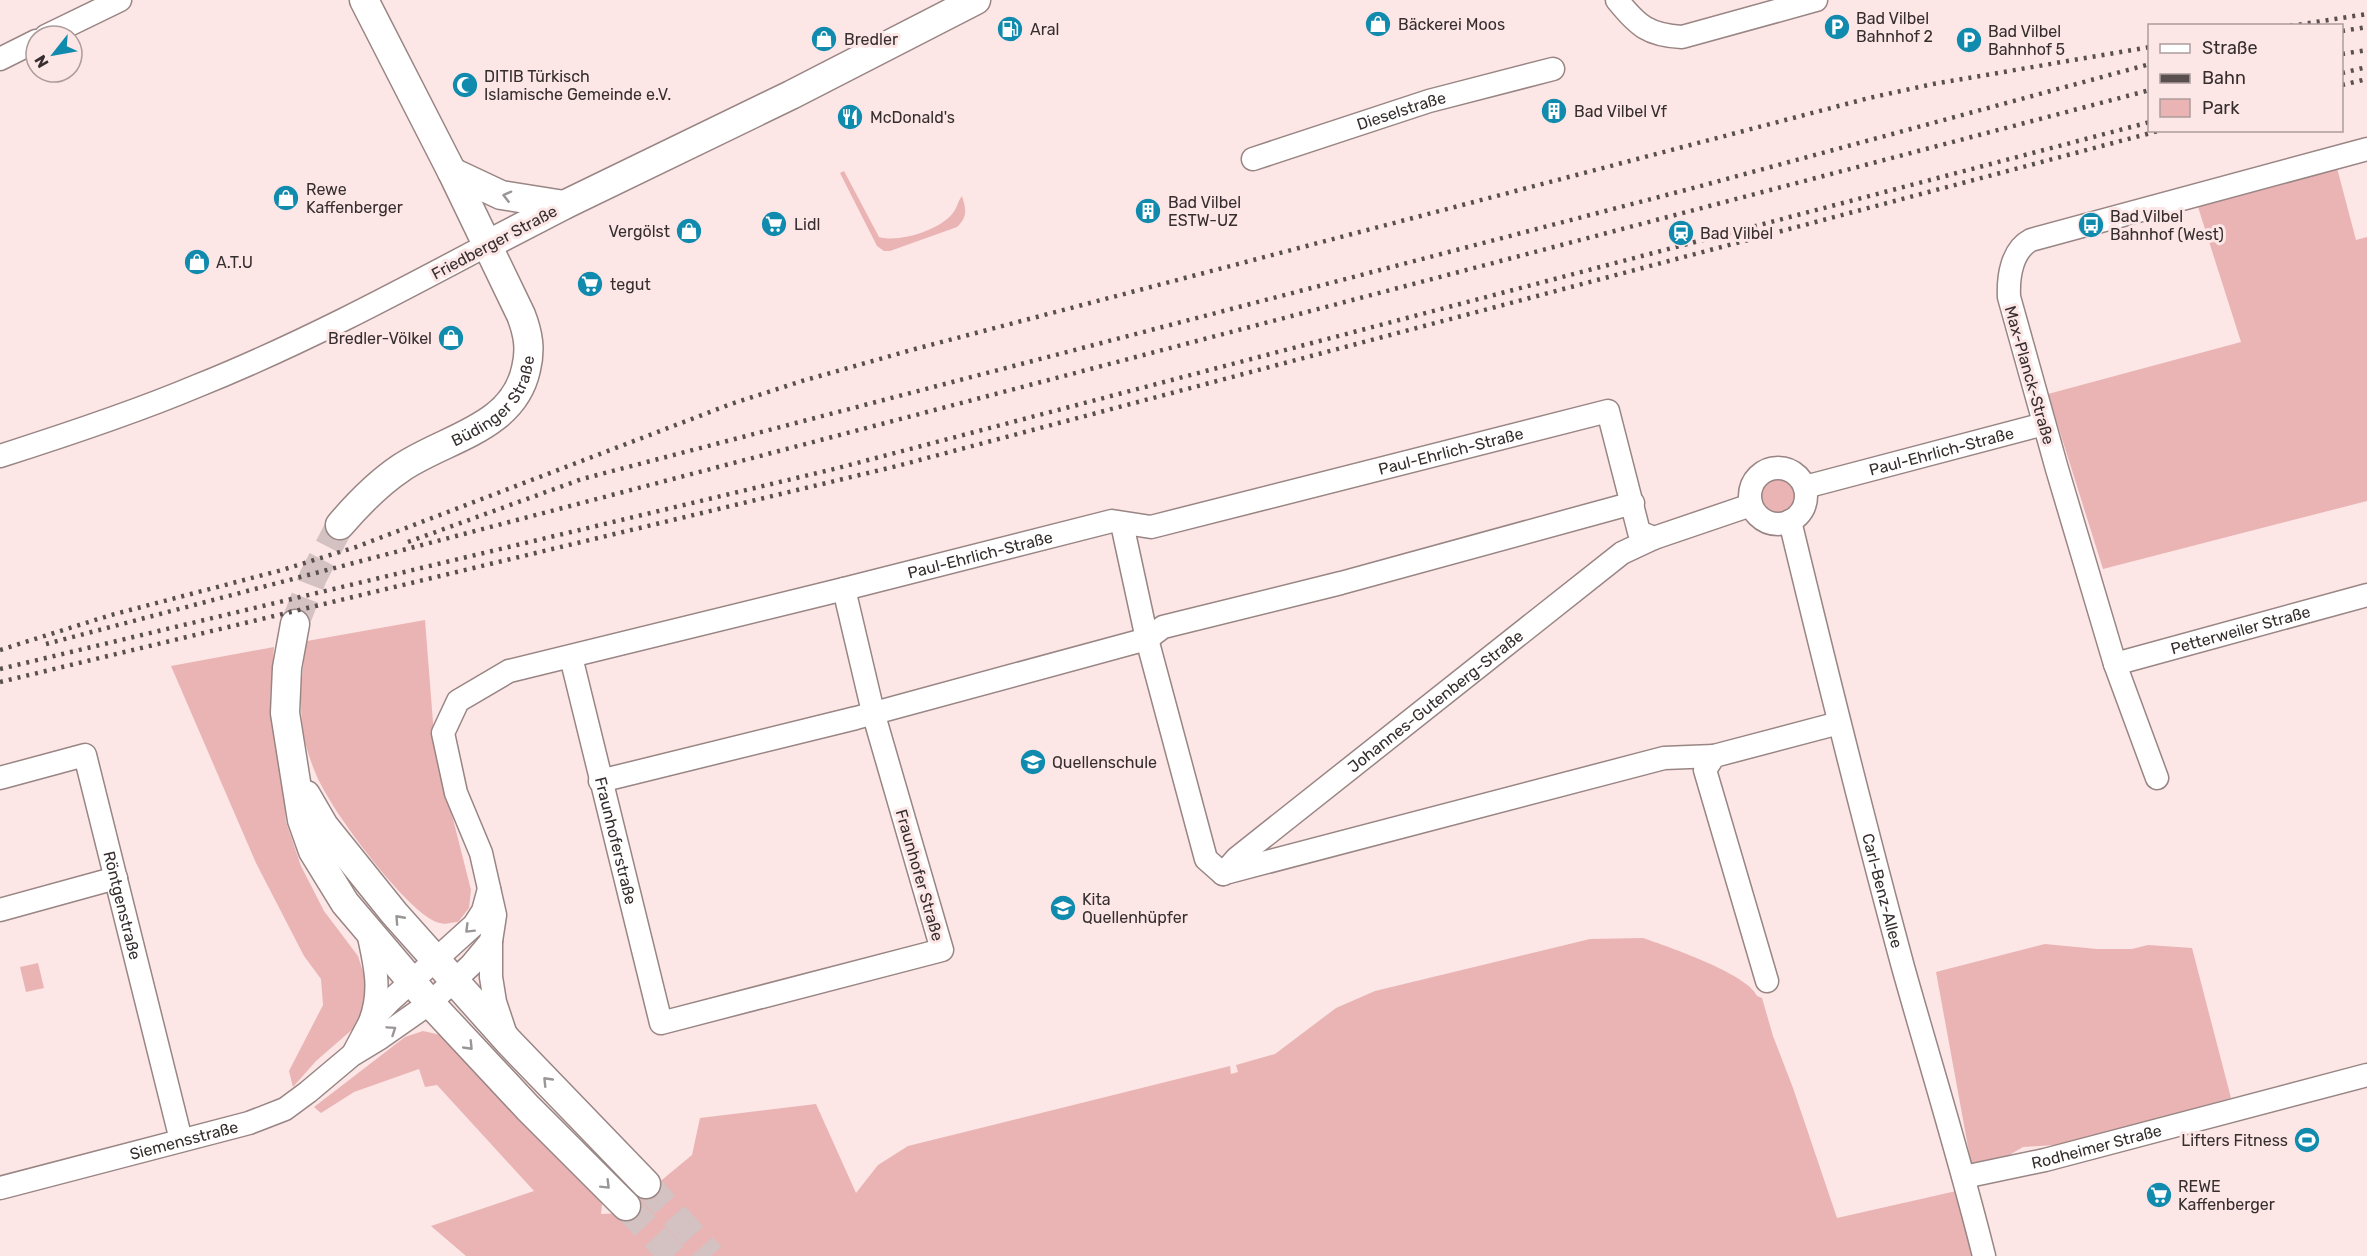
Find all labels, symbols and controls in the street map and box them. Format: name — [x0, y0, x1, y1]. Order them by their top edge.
shop icon: Bäckerei Moos — [1363, 9, 1393, 39]
place label: Bad Vilbel Bahnhof 2 — [1856, 9, 1933, 46]
parking icon: Bad Vilbel Bahnhof 2 — [1822, 12, 1852, 42]
fuel station icon: Aral — [995, 14, 1025, 44]
place label: Bäckerei Moos — [1398, 15, 1505, 34]
place label: Aral — [1030, 20, 1059, 39]
place label: Bad Vilbel Bahnhof 5 — [1988, 22, 2065, 59]
north arrow — [24, 24, 84, 84]
shop icon: Bredler — [809, 24, 839, 54]
legend — [2148, 24, 2343, 132]
parking icon: Bad Vilbel Bahnhof 5 — [1954, 25, 1984, 55]
place label: Bredler — [844, 30, 898, 49]
text: Straße — [2202, 37, 2258, 59]
text: N — [30, 52, 53, 71]
place label: DITIB Türkisch Islamische Gemeinde e.V. — [484, 67, 671, 104]
text: Bahn — [2202, 67, 2246, 89]
mosque icon: DITIB Türkisch Islamische Gemeinde e.V. — [450, 70, 480, 100]
street label: Dieselstraße — [1354, 88, 1448, 134]
building icon: Bad Vilbel Vf — [1539, 96, 1569, 126]
text: Park — [2202, 97, 2240, 119]
restaurant icon: McDonald's — [835, 102, 865, 132]
place label: Bad Vilbel Vf — [1574, 102, 1668, 121]
place label: McDonald's — [870, 108, 955, 127]
place label: Rewe Kaffenberger — [306, 180, 403, 217]
shop icon: Rewe Kaffenberger — [271, 183, 301, 213]
one-way arrow — [502, 190, 512, 203]
place label: Bad Vilbel ESTW-UZ — [1168, 193, 1241, 230]
building icon: Bad Vilbel ESTW-UZ — [1133, 196, 1163, 226]
street label: Friedberger Straße — [428, 201, 560, 284]
place label: Bad Vilbel Bahnhof (West) — [2110, 207, 2224, 244]
supermarket icon: Lidl — [759, 209, 789, 239]
bus stop icon: Bad Vilbel Bahnhof (West) — [2076, 210, 2106, 240]
place label: Lidl — [794, 215, 820, 234]
shop icon: Vergölst — [674, 216, 704, 246]
station icon: Bad Vilbel — [1666, 218, 1696, 248]
place label: Vergölst — [608, 222, 670, 241]
place label: Bad Vilbel — [1700, 224, 1773, 243]
shop icon: A.T.U — [182, 247, 212, 277]
place label: A.T.U — [216, 253, 253, 272]
supermarket icon: tegut — [575, 269, 605, 299]
place label: tegut — [610, 275, 651, 294]
street label: Max-Planck-Straße — [2001, 304, 2058, 447]
shop icon: Bredler-Völkel — [436, 323, 466, 353]
place label: Bredler-Völkel — [328, 329, 432, 348]
street label: Büdinger Straße — [448, 354, 538, 450]
street label: Paul-Ehrlich-Straße — [1867, 423, 2016, 480]
street label: Paul-Ehrlich-Straße — [1376, 424, 1525, 479]
street label: Paul-Ehrlich-Straße — [906, 527, 1055, 583]
street label: Petterweiler Straße — [2169, 602, 2313, 658]
street label: Johannes-Gutenberg-Straße — [1344, 626, 1527, 777]
school or university icon: Quellenschule — [1018, 747, 1048, 777]
place label: Quellenschule — [1052, 753, 1157, 772]
street label: Fraunhoferstraße — [591, 775, 640, 906]
street label: Fraunhofer Straße — [892, 807, 947, 943]
street label: Carl-Benz-Allee — [1858, 831, 1906, 950]
street label: Röntgenstraße — [99, 849, 145, 962]
place label: Kita Quellenhüpfer — [1082, 890, 1188, 927]
school or university icon: Kita Quellenhüpfer — [1048, 893, 1078, 923]
one-way arrow — [395, 915, 406, 926]
one-way arrow — [465, 922, 476, 932]
one-way arrow — [386, 1026, 396, 1038]
one-way arrow — [462, 1040, 473, 1050]
one-way arrow — [543, 1077, 554, 1088]
street label: Siemensstraße — [128, 1117, 240, 1164]
street label: Rodheimer Straße — [2030, 1121, 2164, 1173]
sports icon: Lifters Fitness — [2292, 1125, 2322, 1155]
place label: Lifters Fitness — [2181, 1131, 2288, 1150]
place label: REWE Kaffenberger — [2178, 1177, 2275, 1214]
one-way arrow — [598, 1178, 609, 1189]
supermarket icon: REWE Kaffenberger — [2144, 1180, 2174, 1210]

